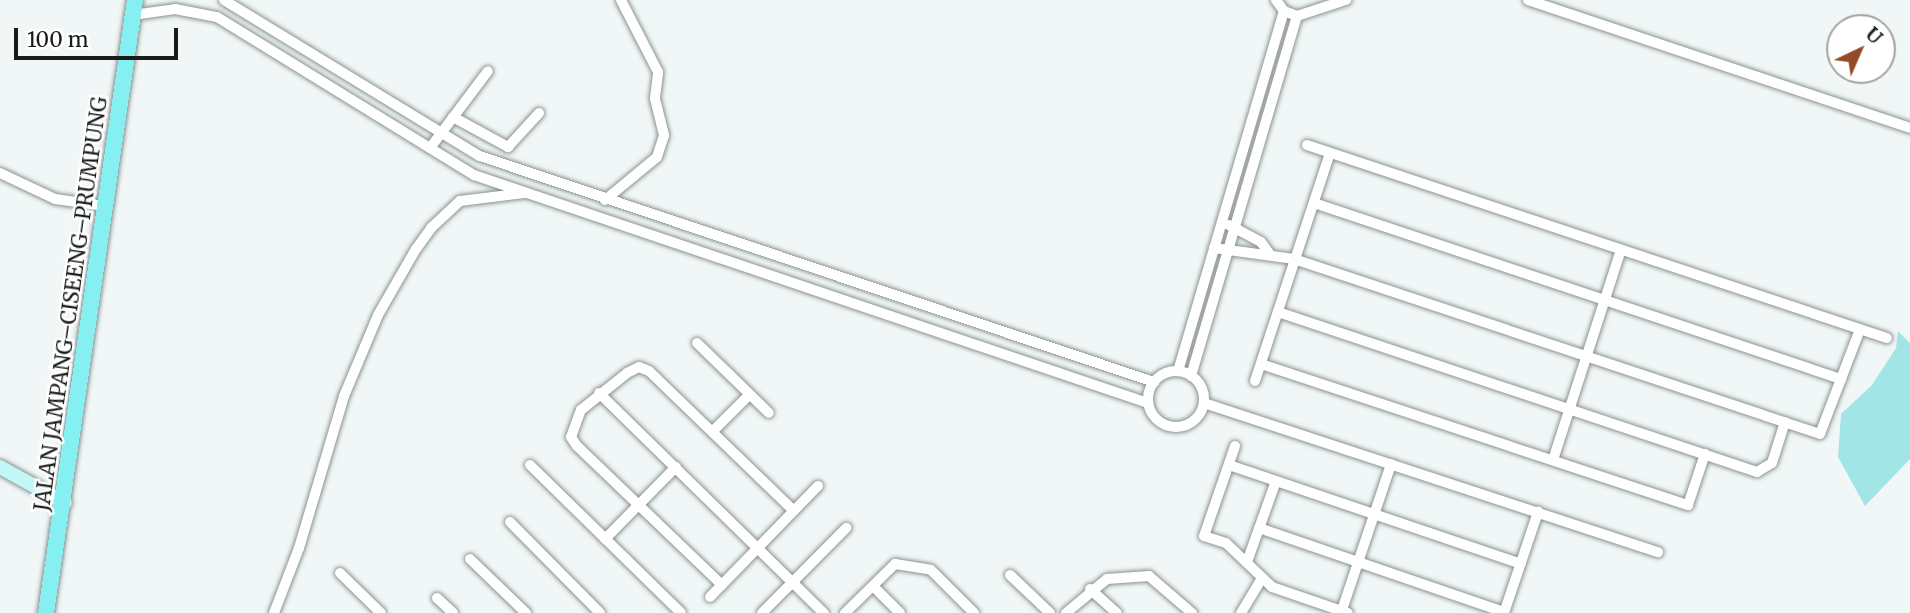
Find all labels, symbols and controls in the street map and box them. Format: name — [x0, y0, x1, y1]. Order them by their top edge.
scale bar — [18, 14, 182, 58]
north arrow — [1826, 14, 1896, 84]
text: U — [1861, 22, 1888, 49]
text: 100 m — [27, 26, 89, 53]
street label: JALAN JAMPANG–CISEENG–PRUMPUNG — [29, 95, 113, 513]

